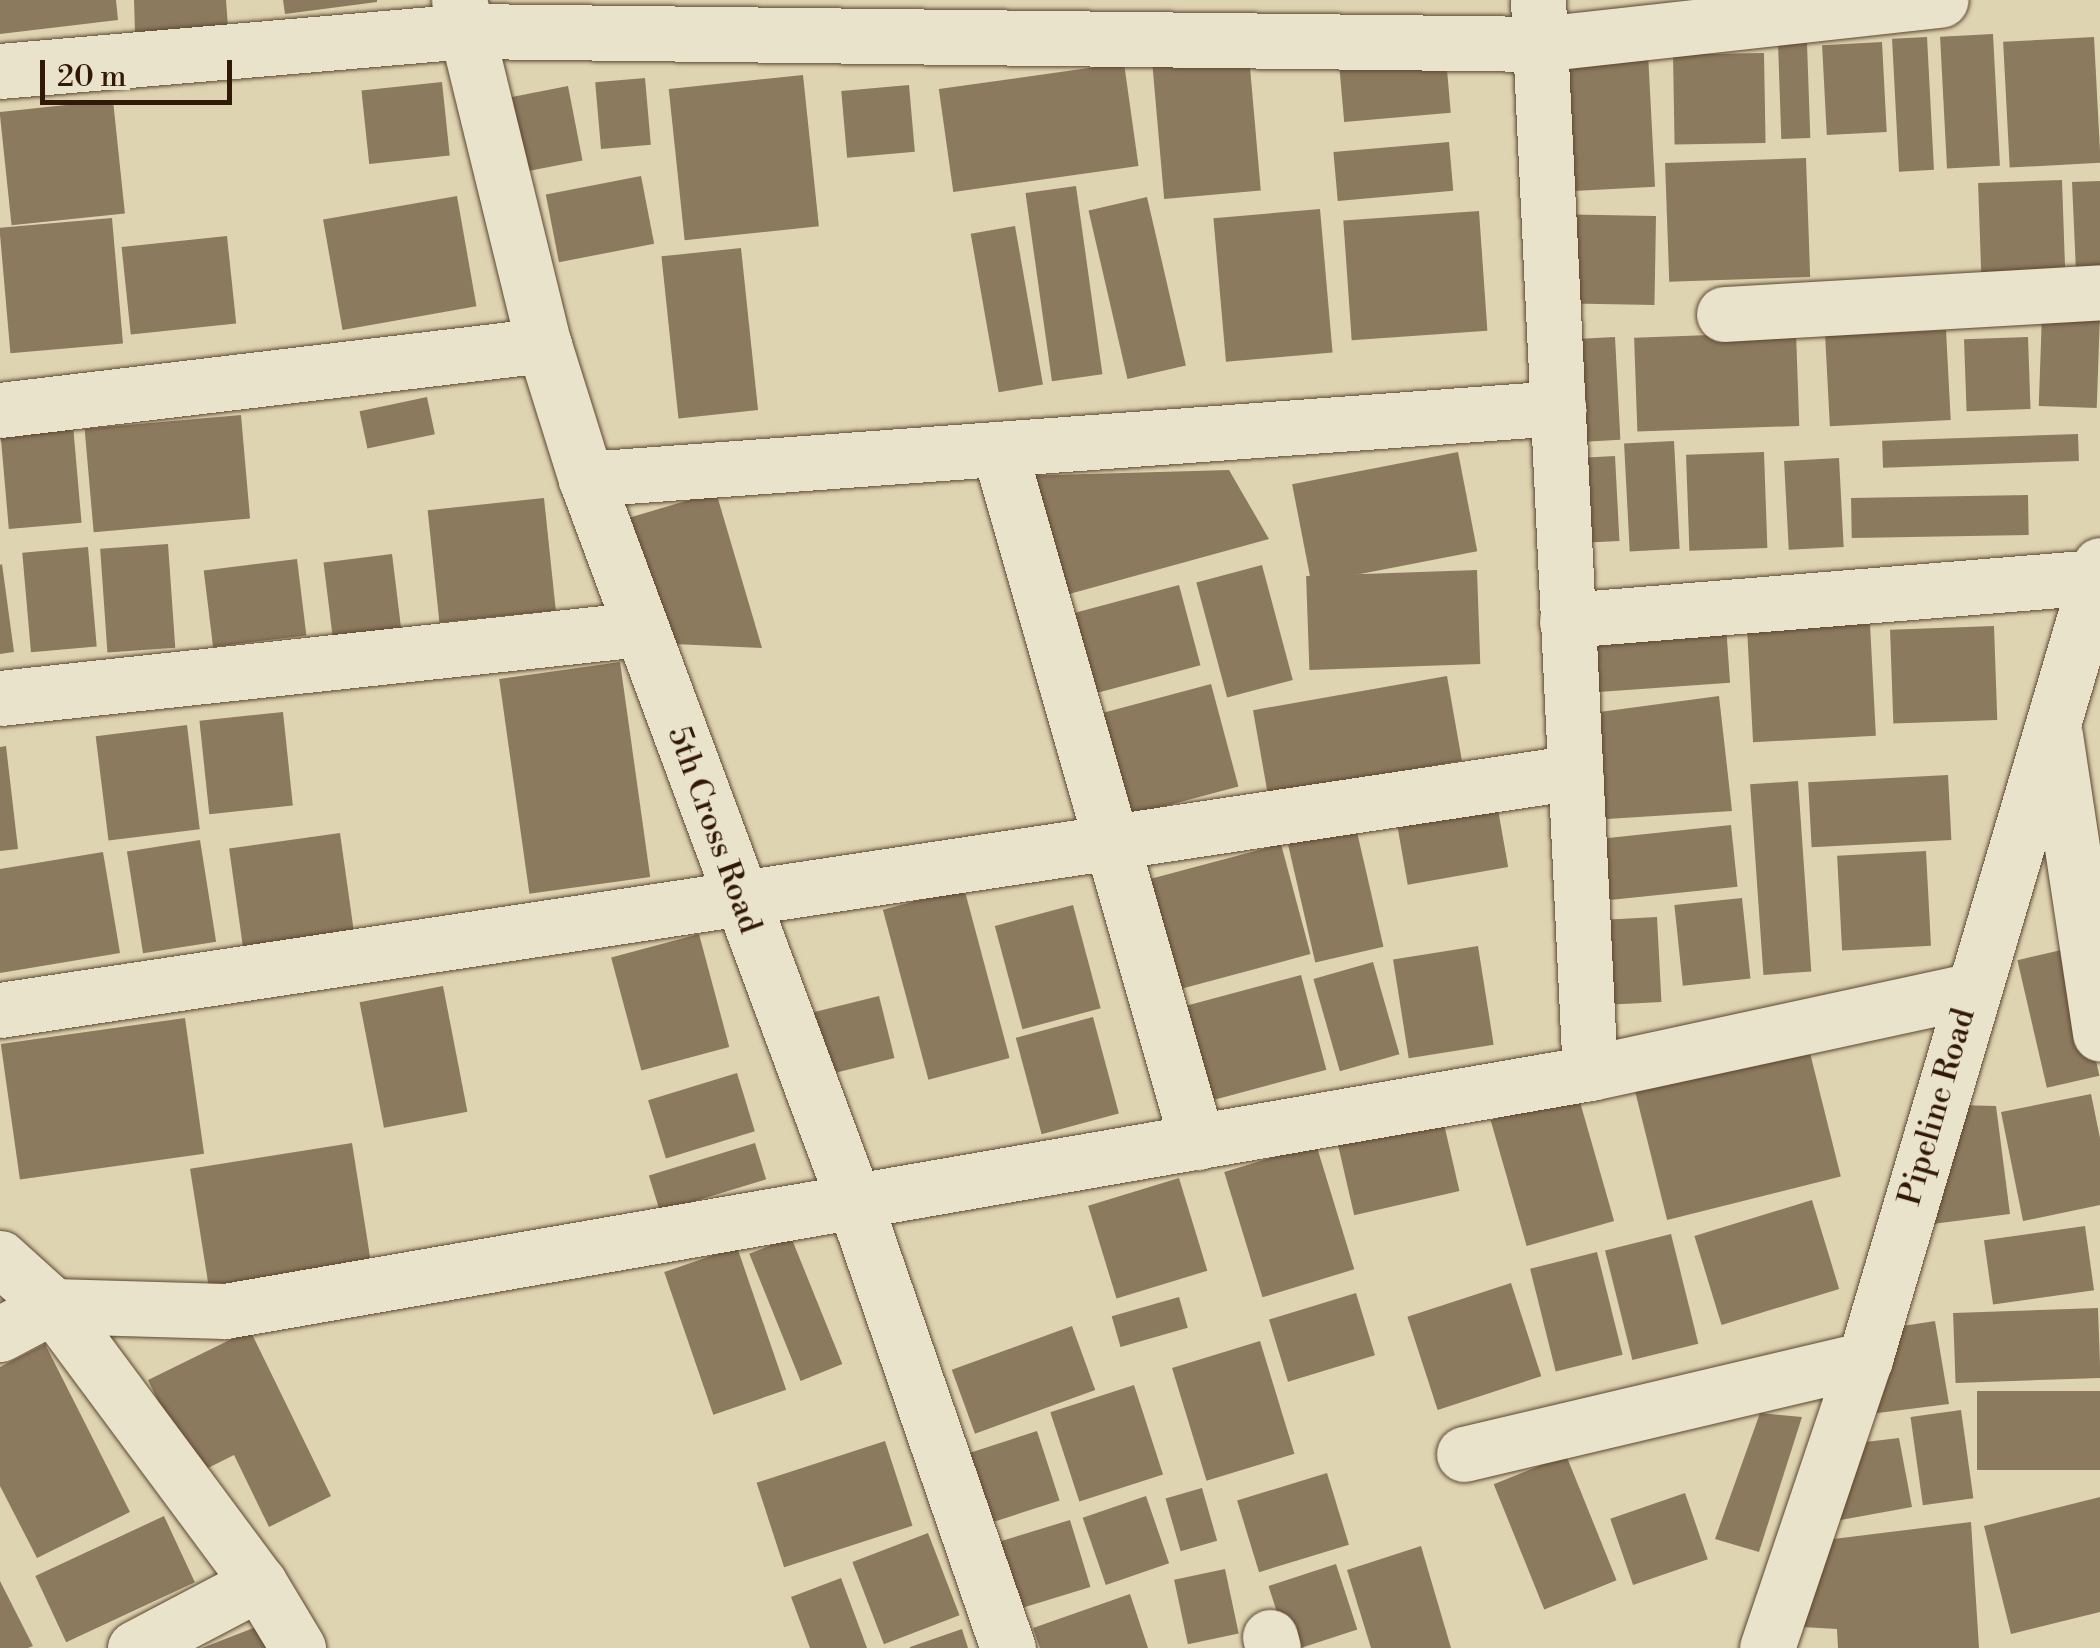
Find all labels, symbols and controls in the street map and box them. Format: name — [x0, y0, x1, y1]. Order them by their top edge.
scale bar — [45, 40, 238, 102]
text: 20 m — [57, 58, 126, 96]
street label: 5th Cross Road — [659, 721, 769, 939]
street label: Pipeline Road — [1891, 1004, 1983, 1210]

